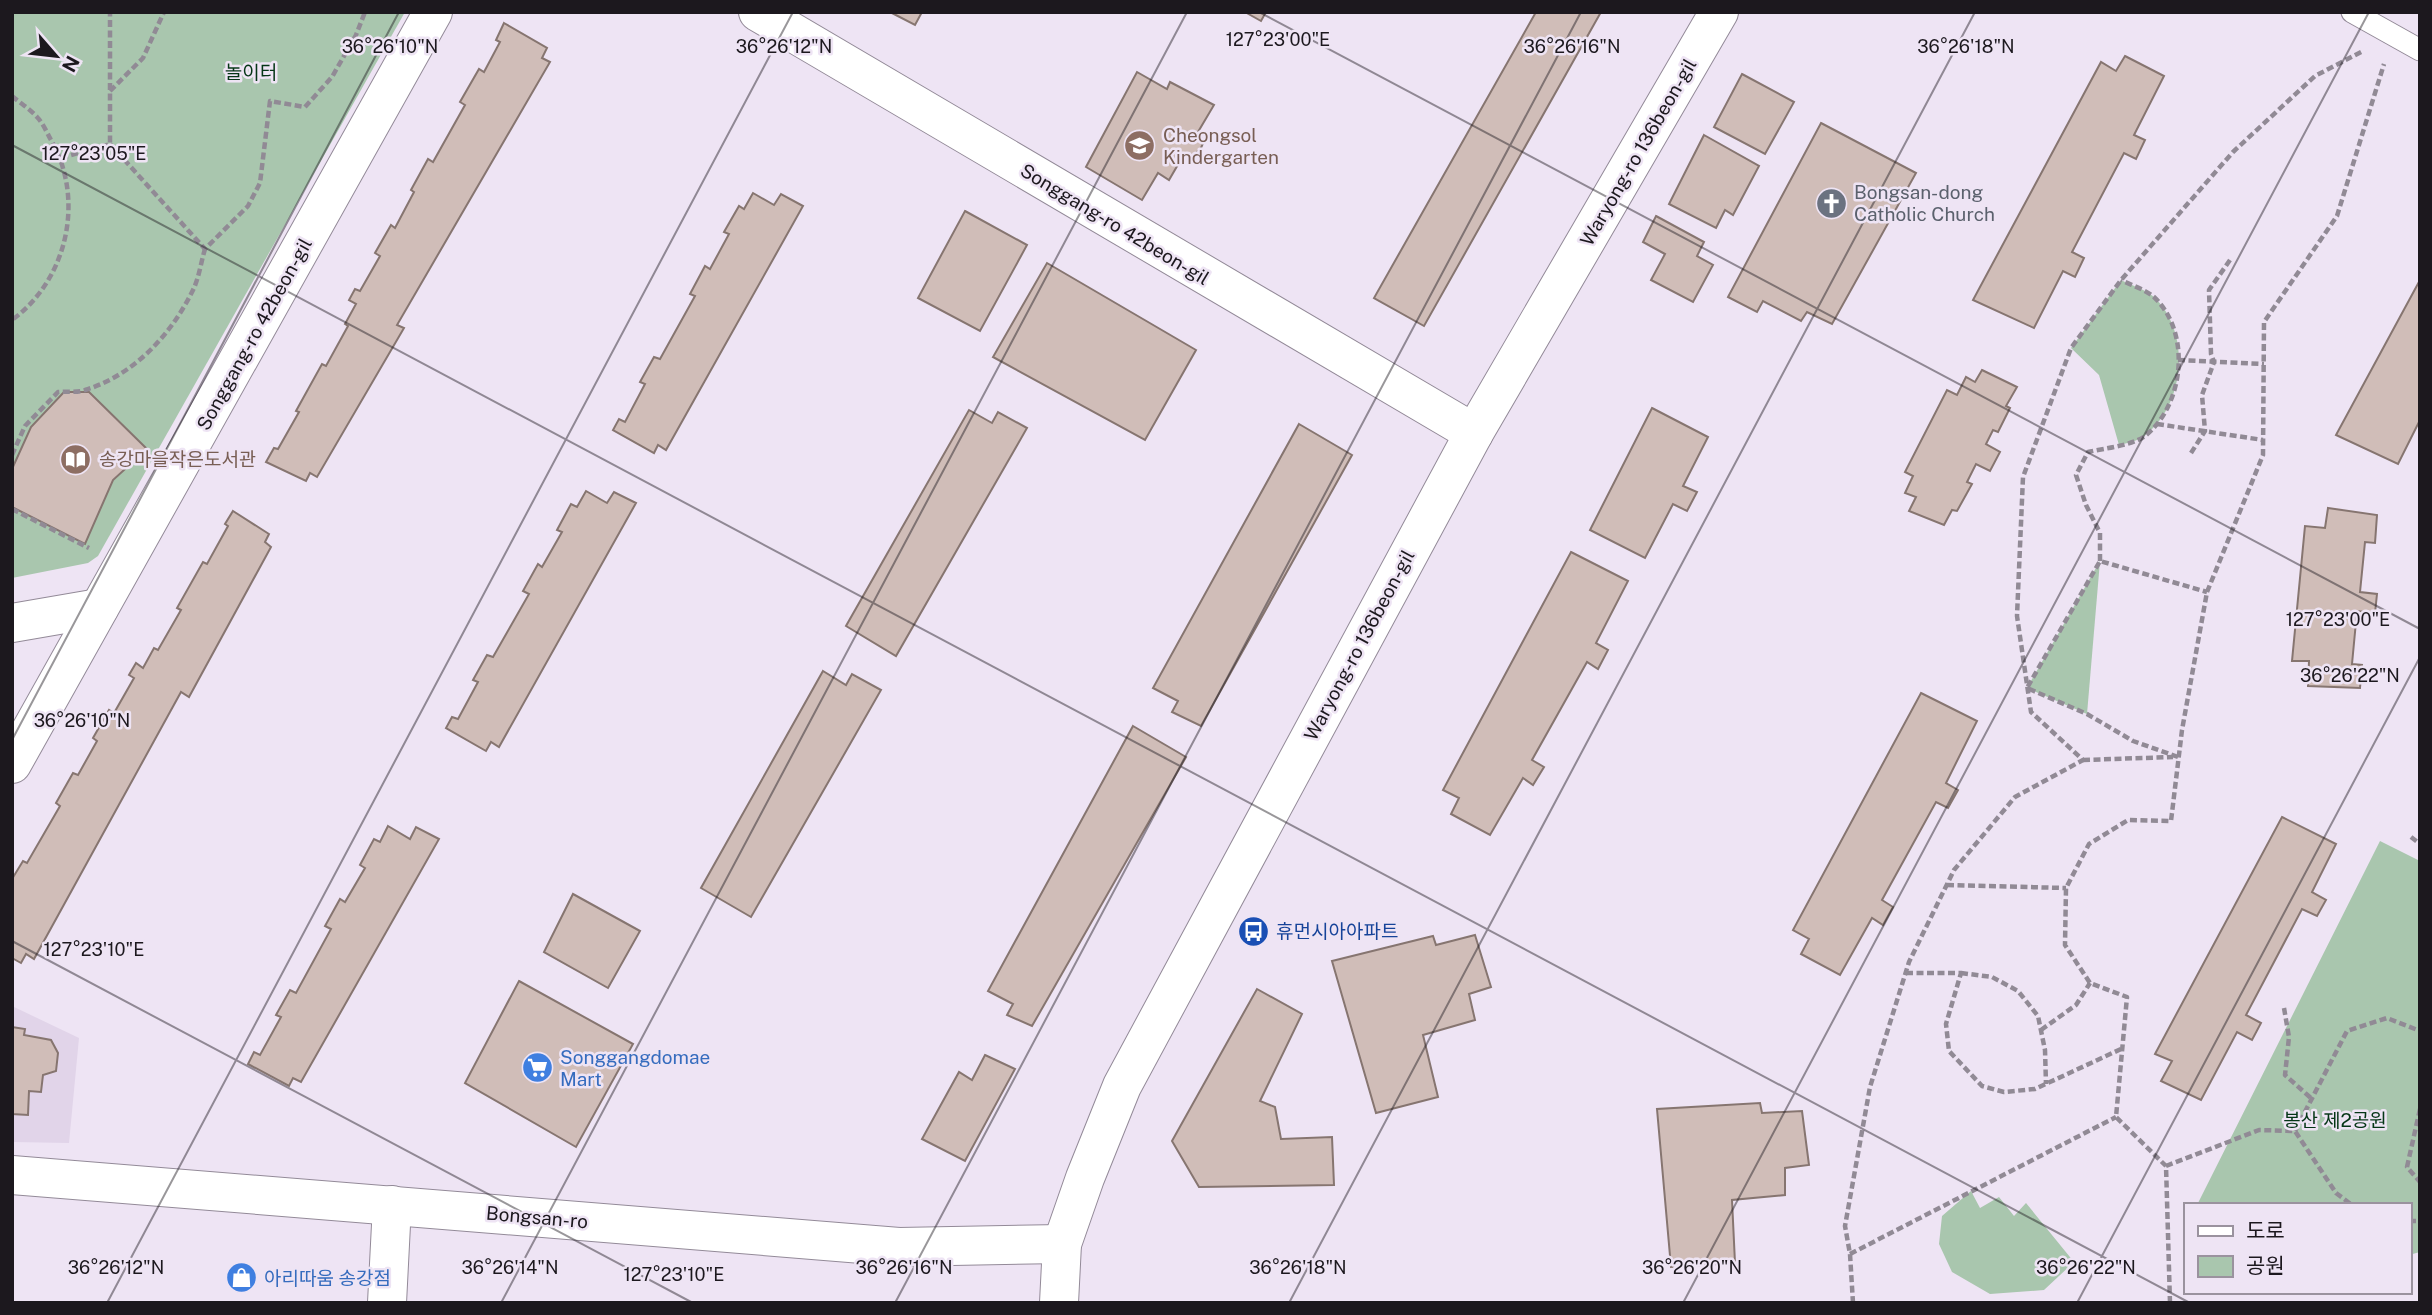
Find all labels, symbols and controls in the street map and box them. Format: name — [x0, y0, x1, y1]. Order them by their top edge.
north arrow — [21, 21, 91, 91]
text: 127°23'00"E — [1226, 29, 1330, 50]
text: 36°26'10"N — [342, 36, 438, 57]
text: 36°26'12"N — [736, 36, 832, 57]
text: 36°26'16"N — [1524, 36, 1620, 57]
text: 36°26'18"N — [1917, 36, 2015, 57]
text: N — [58, 52, 84, 76]
street label: Waryong-ro 136beon-gil — [1575, 54, 1701, 250]
park label: 놀이터 — [225, 61, 277, 83]
place label: Cheongsol Kindergarten — [1163, 124, 1279, 168]
school or university icon: Cheongsol Kindergarten — [1123, 129, 1157, 163]
text: 127°23'05"E — [41, 143, 147, 164]
street label: Songgang-ro 42beon-gil — [1017, 159, 1213, 289]
place label: Bongsan-dong Catholic Church — [1854, 181, 1995, 225]
church icon: Bongsan-dong Catholic Church — [1814, 186, 1848, 220]
street label: Songgang-ro 42beon-gil — [192, 234, 316, 434]
library icon: 송강마을작은도서관 — [59, 442, 93, 476]
place label: 송강마을작은도서관 — [99, 448, 256, 470]
street label: Waryong-ro 136beon-gil — [1299, 546, 1419, 744]
text: 127°23'00"E — [2286, 609, 2390, 630]
text: 36°26'22"N — [2300, 665, 2400, 686]
text: 36°26'10"N — [34, 710, 130, 731]
bus stop icon: 휴먼시아아파트 — [1236, 914, 1270, 948]
place label: 휴먼시아아파트 — [1276, 920, 1398, 942]
text: 127°23'10"E — [44, 939, 144, 960]
place label: Songgangdomae Mart — [560, 1046, 710, 1090]
supermarket icon: Songgangdomae Mart — [520, 1051, 554, 1085]
park label: 봉산 제2공원 — [2283, 1109, 2387, 1131]
street label: Bongsan-ro — [485, 1202, 589, 1232]
legend — [2184, 1203, 2411, 1294]
text: 도로 — [2246, 1218, 2285, 1243]
text: 공원 — [2246, 1253, 2285, 1278]
text: 36°26'12"N — [68, 1257, 164, 1278]
text: 36°26'14"N — [461, 1257, 559, 1278]
text: 36°26'16"N — [856, 1257, 952, 1278]
text: 36°26'18"N — [1249, 1257, 1347, 1278]
text: 36°26'20"N — [1642, 1257, 1742, 1278]
text: 36°26'22"N — [2036, 1257, 2136, 1278]
shop icon: 아리따움 송강점 — [224, 1261, 258, 1295]
text: 127°23'10"E — [624, 1264, 724, 1285]
place label: 아리따움 송강점 — [264, 1267, 391, 1289]

